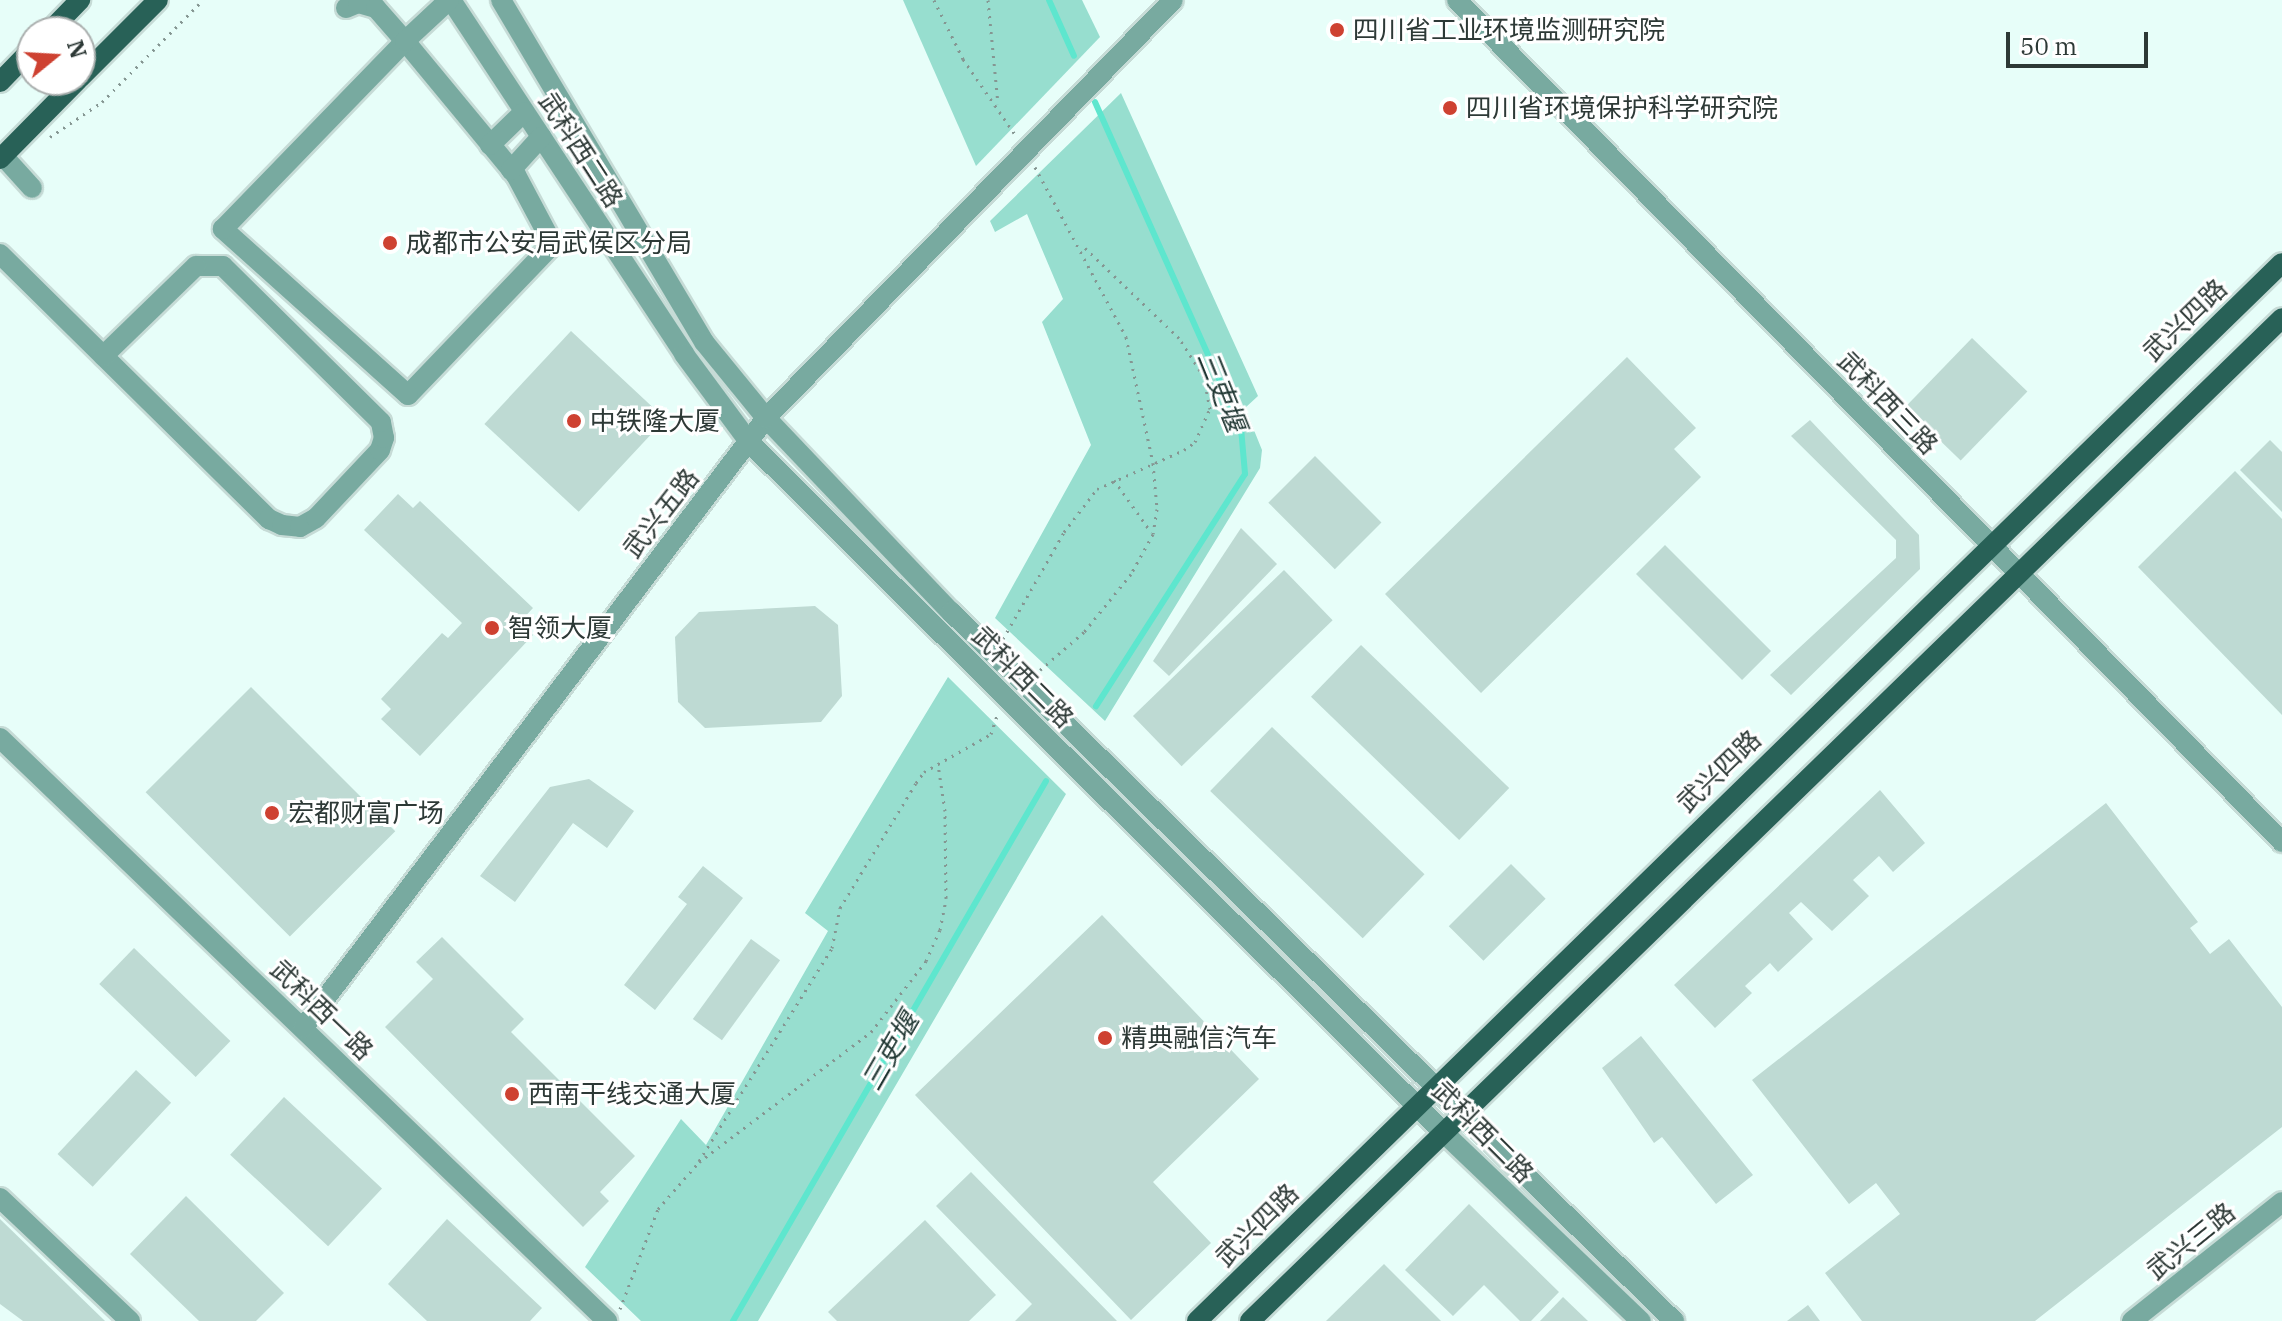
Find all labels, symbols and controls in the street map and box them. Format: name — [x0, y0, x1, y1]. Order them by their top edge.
place label: 四川省工业环境监测研究院 — [1353, 14, 1665, 46]
north arrow — [16, 16, 96, 96]
scale bar — [2010, 16, 2152, 66]
marker: 四川省工业环境监测研究院 — [1328, 21, 1346, 39]
text: 50 m — [2020, 30, 2077, 62]
text: N — [61, 36, 94, 62]
street label: 武科西二路 — [533, 87, 629, 213]
place label: 四川省环境保护科学研究院 — [1466, 92, 1778, 124]
marker: 四川省环境保护科学研究院 — [1441, 99, 1459, 117]
place label: 成都市公安局武侯区分局 — [406, 227, 692, 259]
marker: 成都市公安局武侯区分局 — [381, 234, 399, 252]
street label: 武兴四路 — [2137, 273, 2233, 367]
street label: 武科西三路 — [1832, 345, 1944, 461]
water label: 三吏堰 — [1191, 346, 1253, 436]
place label: 中铁隆大厦 — [590, 405, 720, 437]
marker: 中铁隆大厦 — [565, 412, 583, 430]
street label: 武兴五路 — [617, 462, 705, 564]
place label: 智领大厦 — [508, 612, 612, 644]
marker: 智领大厦 — [483, 619, 501, 637]
street label: 武科西二路 — [966, 620, 1080, 734]
street label: 武兴四路 — [1671, 724, 1767, 818]
place label: 宏都财富广场 — [288, 797, 444, 829]
marker: 宏都财富广场 — [263, 804, 281, 822]
street label: 武科西一路 — [264, 954, 380, 1066]
water label: 三吏堰 — [854, 1006, 926, 1096]
place label: 精典融信汽车 — [1121, 1022, 1277, 1054]
marker: 精典融信汽车 — [1096, 1029, 1114, 1047]
street label: 武科西二路 — [1426, 1075, 1540, 1189]
place label: 西南干线交通大厦 — [528, 1078, 736, 1110]
marker: 西南干线交通大厦 — [503, 1085, 521, 1103]
street label: 武兴四路 — [1209, 1177, 1305, 1273]
street label: 武兴三路 — [2141, 1196, 2241, 1286]

